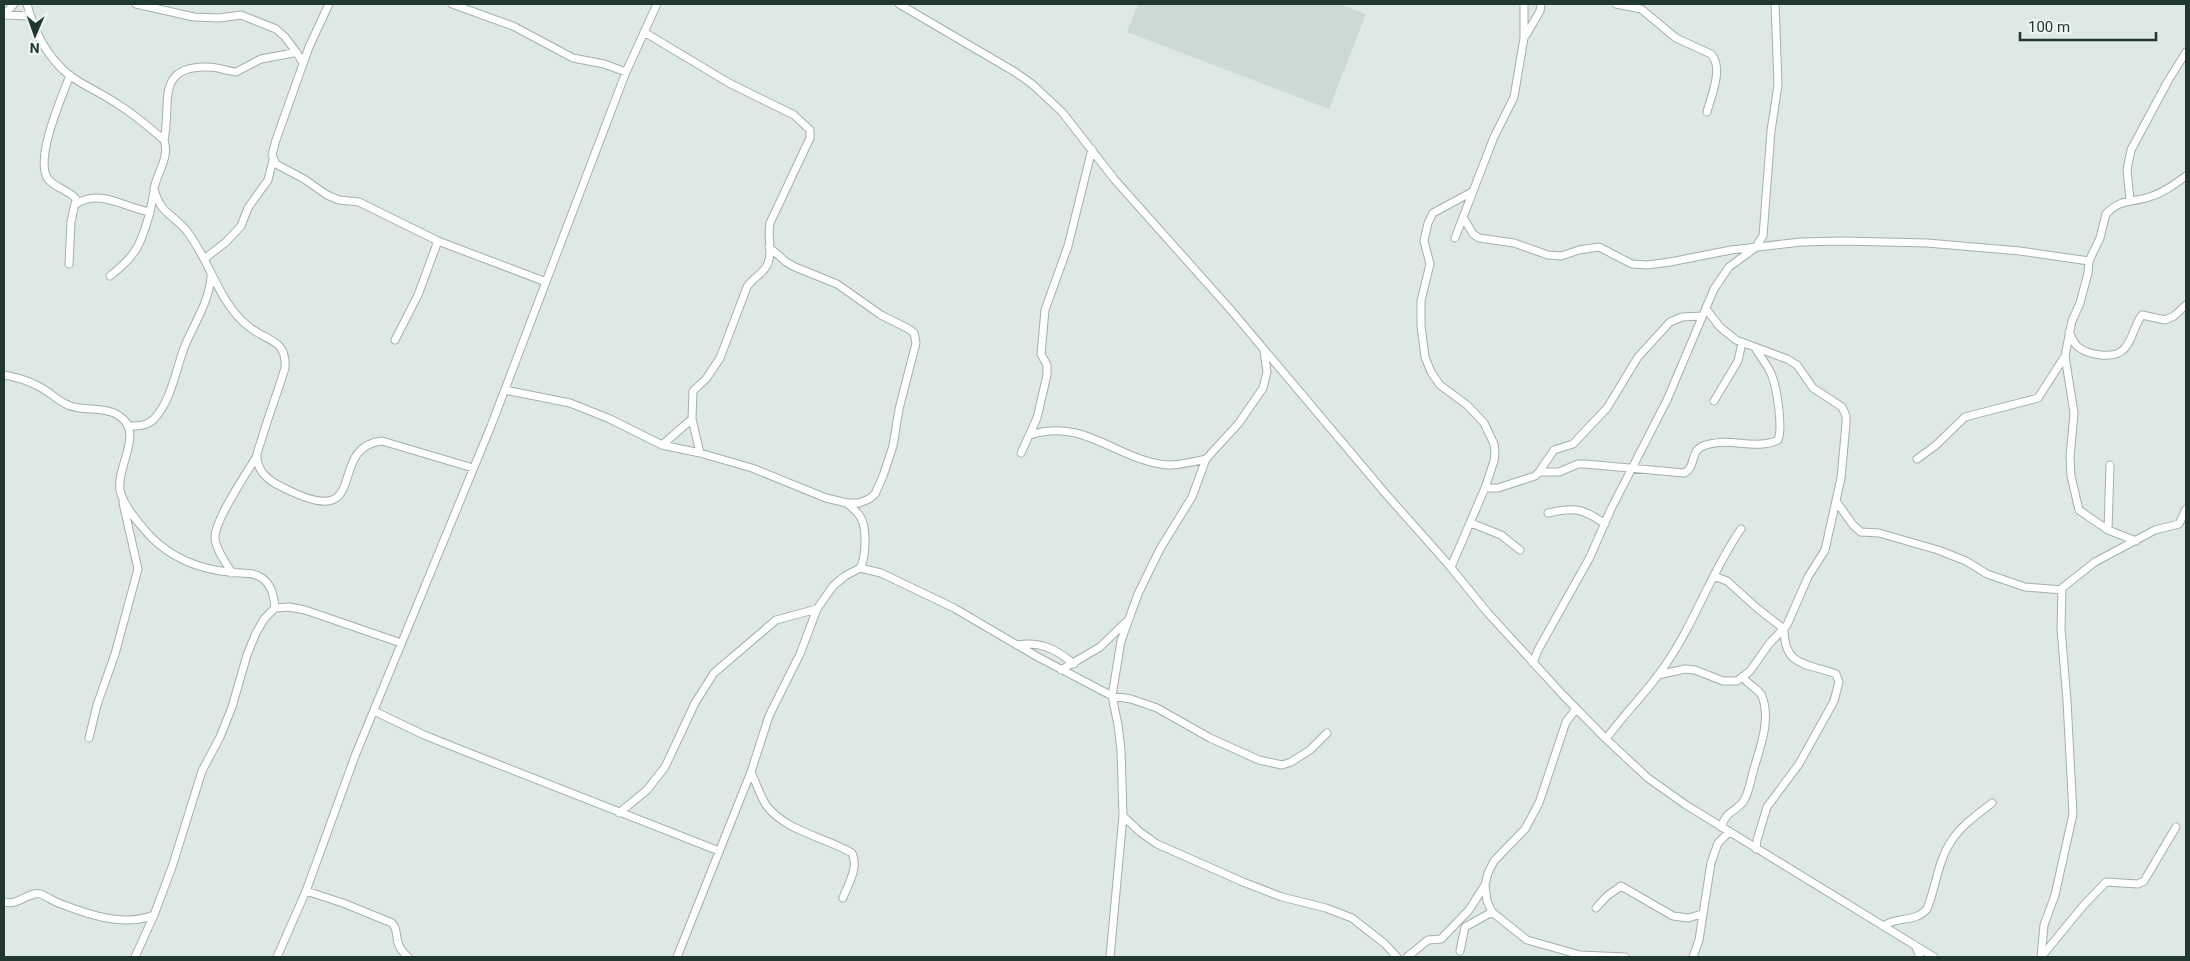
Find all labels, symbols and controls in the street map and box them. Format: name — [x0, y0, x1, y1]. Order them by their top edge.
north arrow — [10, 10, 60, 60]
scale bar — [2020, 10, 2156, 42]
text: 100 m — [2028, 18, 2070, 36]
text: N — [29, 40, 40, 56]

